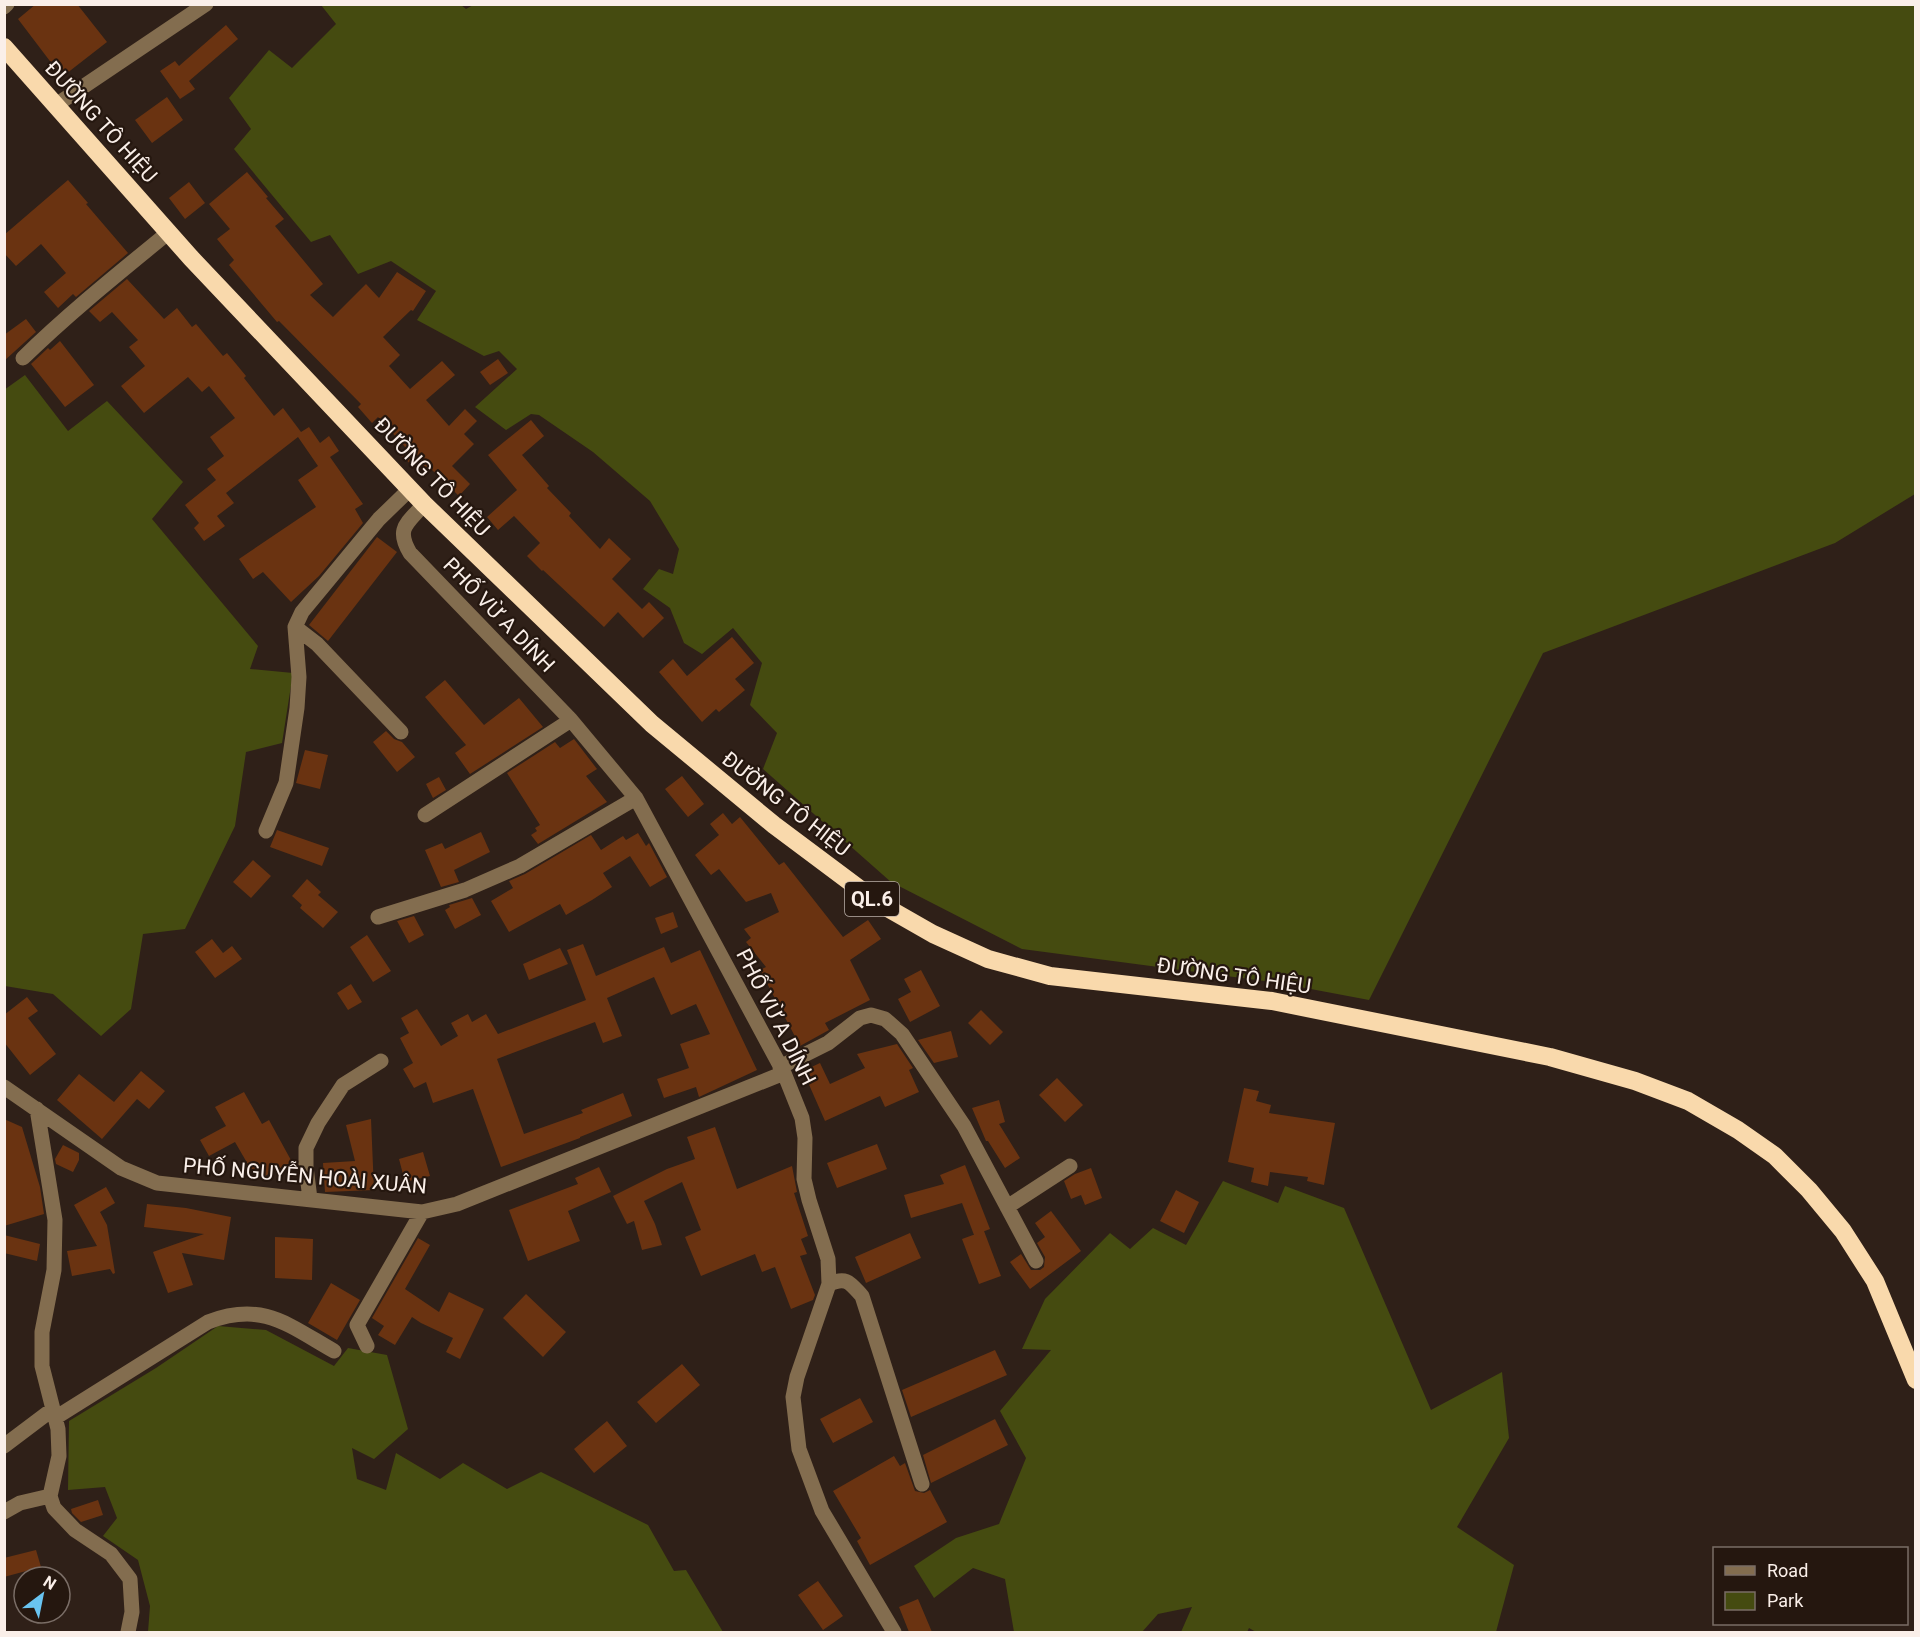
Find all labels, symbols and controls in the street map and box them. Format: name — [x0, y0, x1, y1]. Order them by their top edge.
street label: ĐƯỜNG TÔ HIỆU — [40, 56, 162, 188]
street label: ĐƯỜNG TÔ HIỆU — [369, 413, 495, 541]
street label: PHỐ VỪ A DÍNH — [438, 552, 560, 677]
street label: ĐƯỜNG TÔ HIỆU — [717, 747, 855, 861]
road number: QL.6 — [845, 882, 899, 916]
street label: PHỐ VỪ A DÍNH — [731, 945, 822, 1089]
street label: ĐƯỜNG TÔ HIỆU — [1155, 953, 1313, 999]
street label: PHỐ NGUYỄN HOÀI XUÂN — [182, 1152, 428, 1199]
legend — [1713, 1547, 1908, 1625]
text: Road — [1767, 1560, 1808, 1581]
north arrow — [12, 1565, 72, 1625]
text: N — [40, 1572, 60, 1594]
text: Park — [1767, 1590, 1804, 1611]

